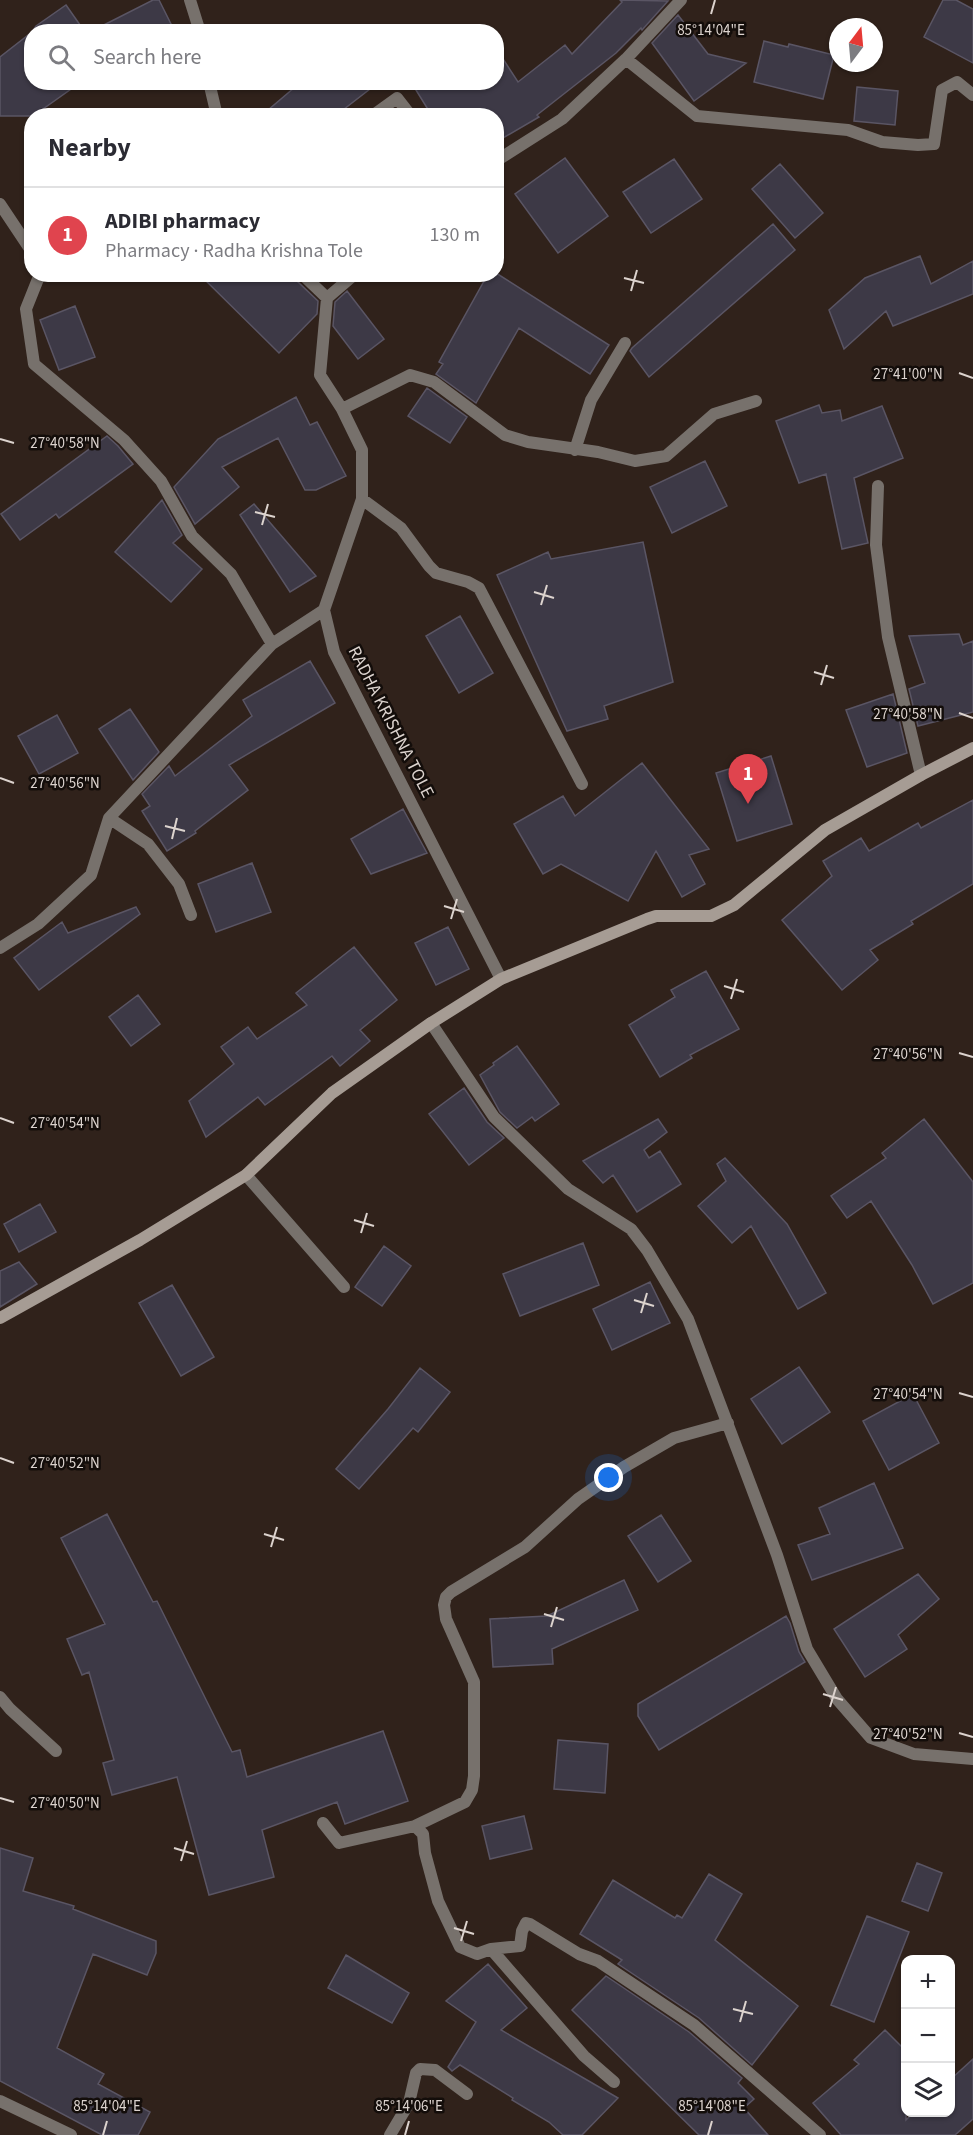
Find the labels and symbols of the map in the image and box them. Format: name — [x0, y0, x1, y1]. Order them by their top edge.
north arrow — [829, 18, 883, 72]
text: 85°14'04"E — [677, 20, 745, 41]
text: 27°41'00"N — [873, 364, 943, 385]
text: 27°40'58"N — [30, 433, 100, 454]
street label: RADHA KRISHNA TOLE — [342, 642, 440, 802]
text: 27°40'58"N — [873, 704, 943, 725]
pin: 1 — [728, 754, 768, 804]
text: 27°40'56"N — [30, 773, 100, 794]
text: 27°40'56"N — [873, 1044, 943, 1065]
text: 27°40'54"N — [30, 1113, 100, 1134]
text: 27°40'54"N — [873, 1384, 943, 1405]
text: 27°40'52"N — [30, 1453, 100, 1474]
your location — [594, 1463, 623, 1492]
text: 27°40'52"N — [873, 1724, 943, 1745]
text: 27°40'50"N — [30, 1793, 100, 1814]
text: 85°14'04"E — [73, 2096, 141, 2117]
text: 85°14'06"E — [375, 2096, 443, 2117]
text: 85°14'08"E — [678, 2096, 746, 2117]

